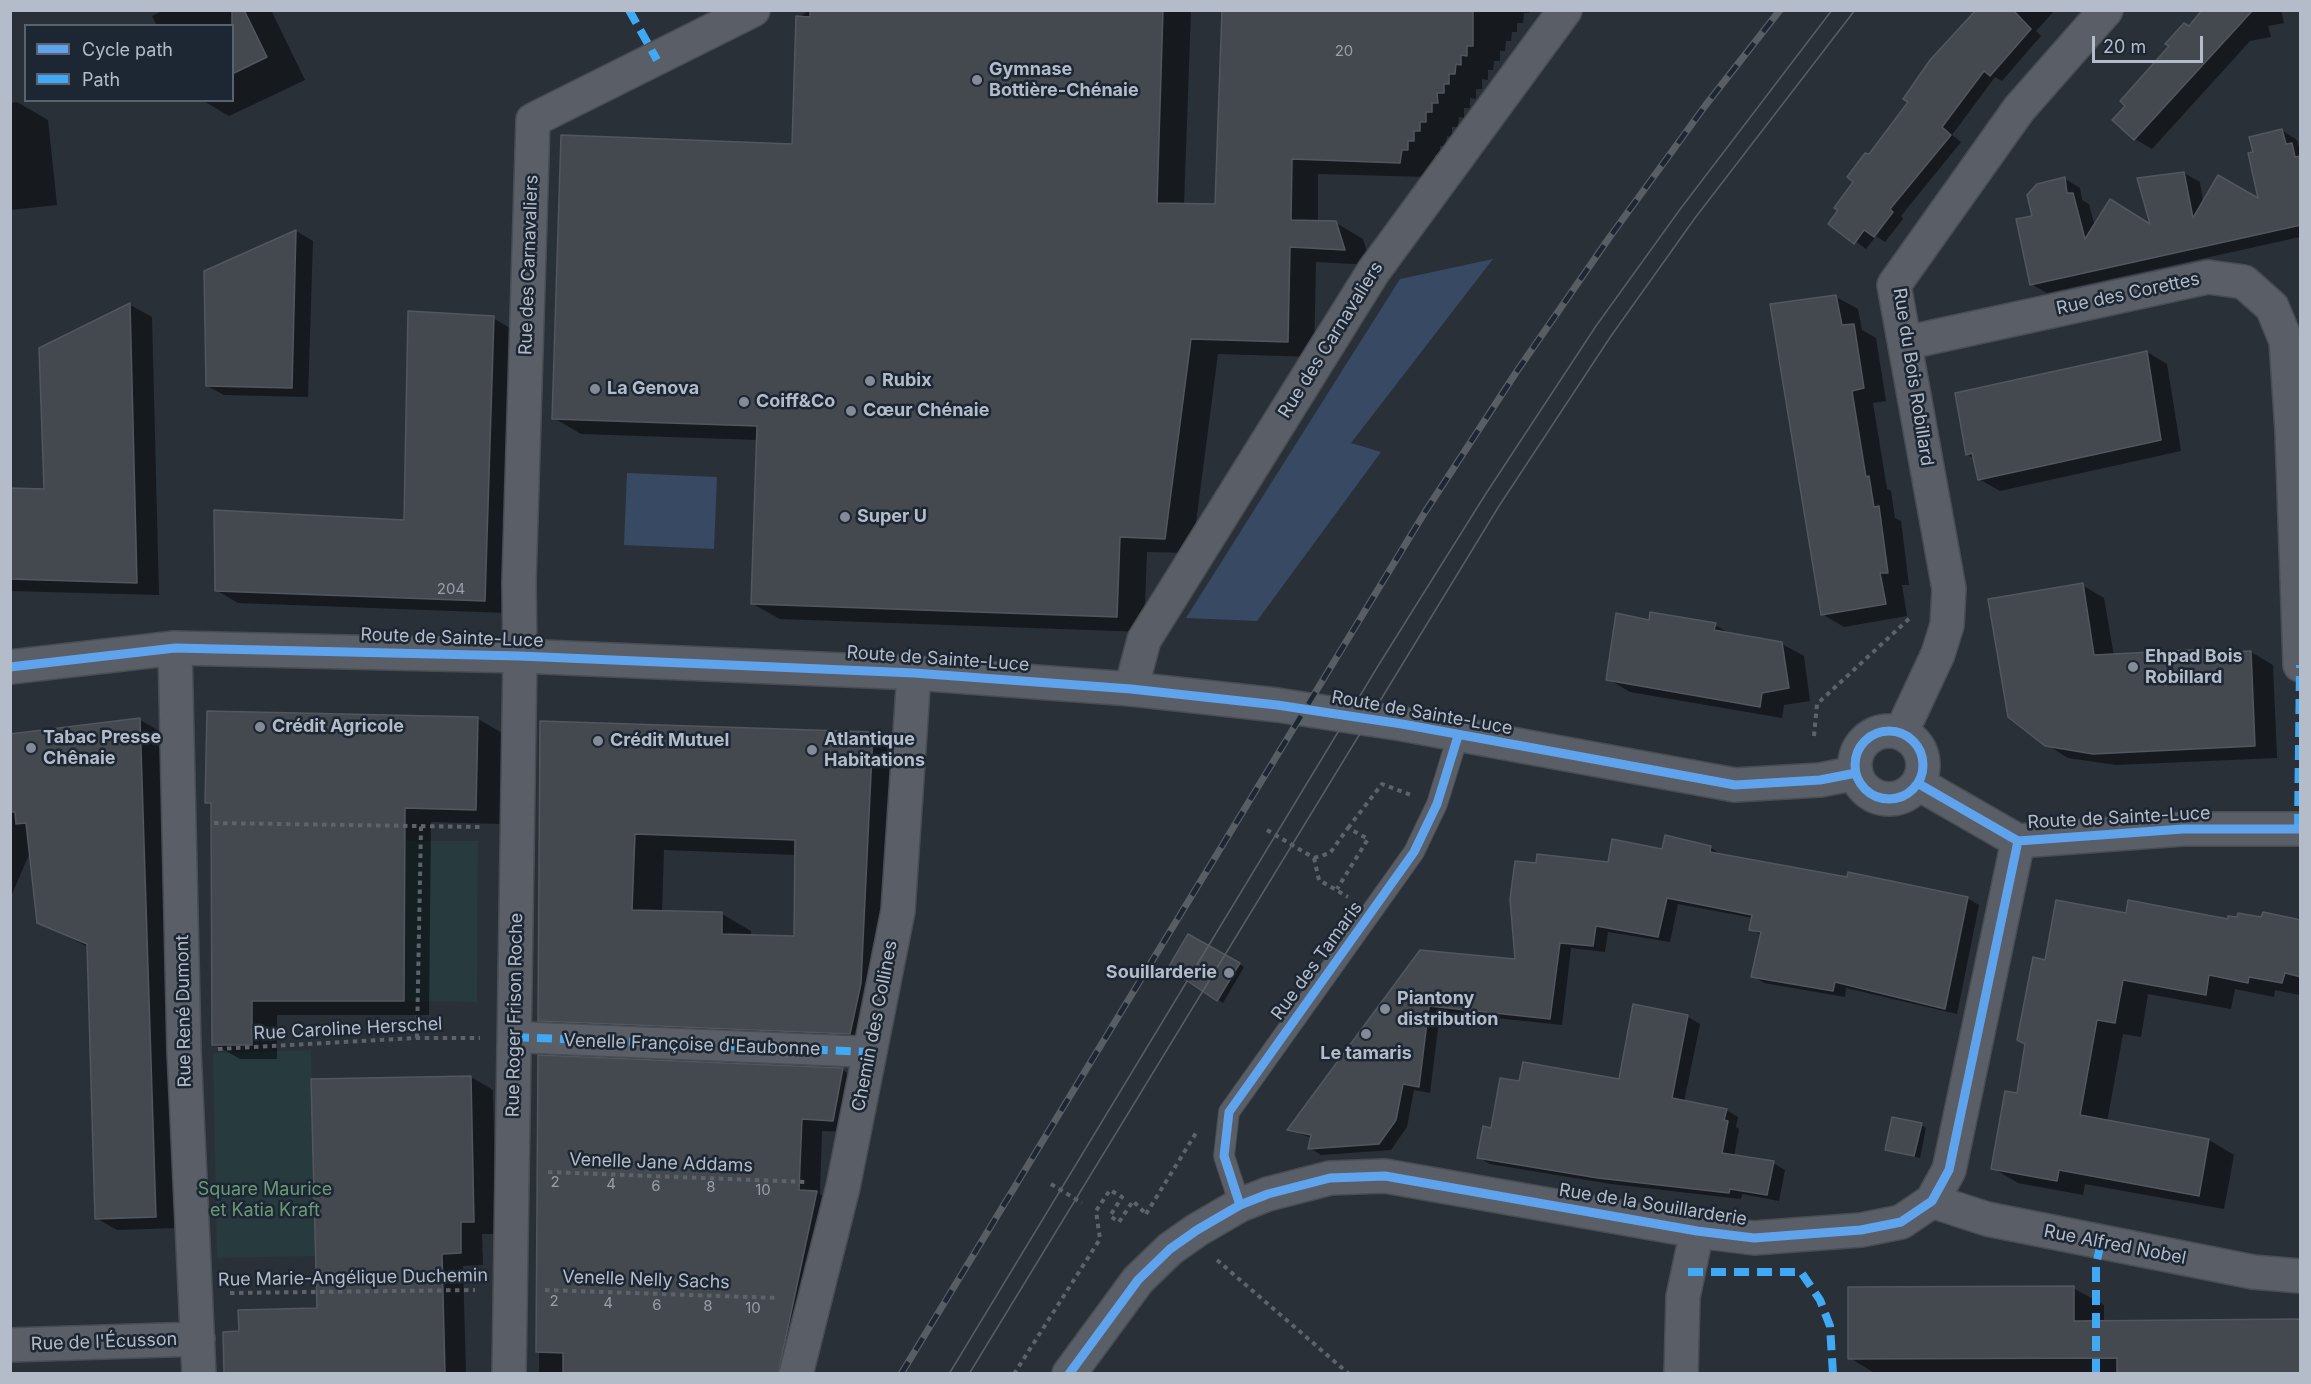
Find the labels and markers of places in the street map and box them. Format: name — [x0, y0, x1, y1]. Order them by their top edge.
place label: Gymnase Bottière-Chénaie — [989, 59, 1139, 101]
marker: Gymnase Bottière-Chénaie — [970, 73, 984, 87]
place label: Rubix — [882, 370, 932, 392]
marker: Rubix — [863, 374, 877, 388]
place label: La Genova — [607, 378, 699, 400]
marker: La Genova — [588, 382, 602, 396]
place label: Coiff&Co — [756, 391, 835, 413]
marker: Coiff&Co — [737, 395, 751, 409]
place label: Cœur Chénaie — [863, 400, 989, 422]
marker: Cœur Chénaie — [844, 404, 858, 418]
place label: Super U — [857, 506, 927, 528]
marker: Super U — [838, 510, 852, 524]
place label: Ehpad Bois Robillard — [2145, 646, 2243, 688]
marker: Ehpad Bois Robillard — [2126, 660, 2140, 674]
place label: Crédit Agricole — [272, 716, 404, 738]
marker: Crédit Agricole — [253, 720, 267, 734]
place label: Tabac Presse Chênaie — [43, 727, 161, 770]
place label: Atlantique Habitations — [824, 729, 925, 771]
place label: Crédit Mutuel — [610, 730, 729, 752]
marker: Crédit Mutuel — [591, 734, 605, 748]
marker: Tabac Presse Chênaie — [24, 741, 38, 755]
marker: Atlantique Habitations — [805, 743, 819, 757]
place label: Souillarderie — [1106, 962, 1217, 984]
marker: Souillarderie — [1222, 966, 1236, 980]
place label: Piantony distribution — [1397, 988, 1499, 1030]
marker: Piantony distribution — [1378, 1002, 1392, 1016]
marker: Le tamaris — [1359, 1027, 1373, 1041]
place label: Le tamaris — [1320, 1043, 1412, 1065]

